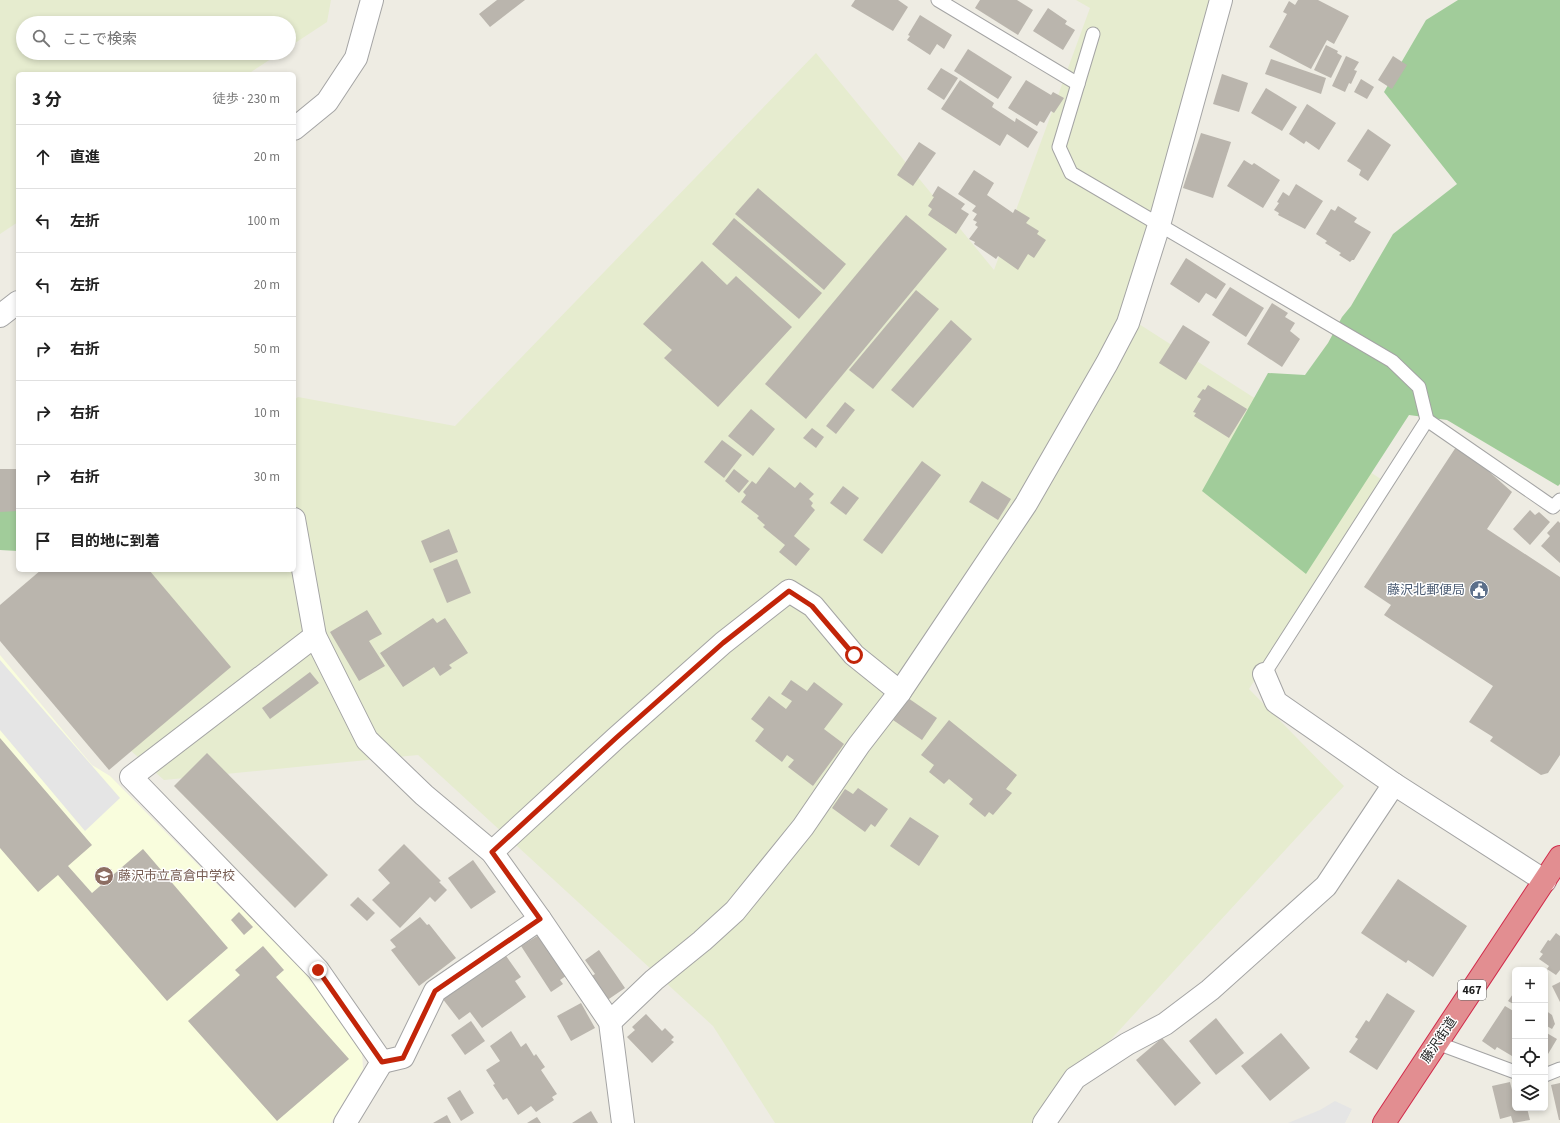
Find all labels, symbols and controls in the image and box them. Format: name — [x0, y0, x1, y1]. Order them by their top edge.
search box — [16, 16, 296, 60]
icon: search — [30, 27, 52, 49]
text: ここで検索 — [62, 29, 137, 50]
text: 3 分 — [32, 88, 61, 112]
text: 徒歩 · 230 m — [213, 90, 280, 108]
icon: ahead — [32, 146, 54, 168]
text: 直進 — [70, 147, 100, 168]
text: 20 m — [254, 148, 280, 166]
icon: left — [32, 210, 54, 232]
text: 左折 — [70, 211, 100, 232]
text: 100 m — [247, 212, 280, 230]
icon: left — [32, 274, 54, 296]
text: 左折 — [70, 275, 100, 296]
text: 20 m — [254, 276, 280, 294]
icon: right — [32, 338, 54, 360]
text: 右折 — [70, 339, 100, 360]
text: 50 m — [254, 340, 280, 358]
icon: right — [32, 402, 54, 424]
text: 右折 — [70, 403, 100, 424]
text: 10 m — [254, 404, 280, 422]
icon: right — [32, 466, 54, 488]
text: 右折 — [70, 467, 100, 488]
text: 30 m — [254, 468, 280, 486]
icon: arrive — [32, 530, 54, 552]
text: 目的地に到着 — [70, 531, 160, 552]
public building icon: 藤沢北郵便局 — [1468, 579, 1490, 601]
place label: 藤沢北郵便局 — [1387, 581, 1465, 599]
route start — [845, 646, 863, 664]
school or university icon: 藤沢市立高倉中学校 — [93, 865, 115, 887]
place label: 藤沢市立高倉中学校 — [118, 867, 235, 885]
route end — [309, 961, 327, 979]
map controls — [1512, 967, 1548, 1111]
button: + — [1512, 967, 1548, 1003]
road number: 467 — [1458, 980, 1486, 1000]
button: − — [1512, 1003, 1548, 1039]
street label: 藤沢街道 — [1417, 1013, 1461, 1067]
button: locate — [1512, 1039, 1548, 1075]
button: layers — [1512, 1075, 1548, 1111]

